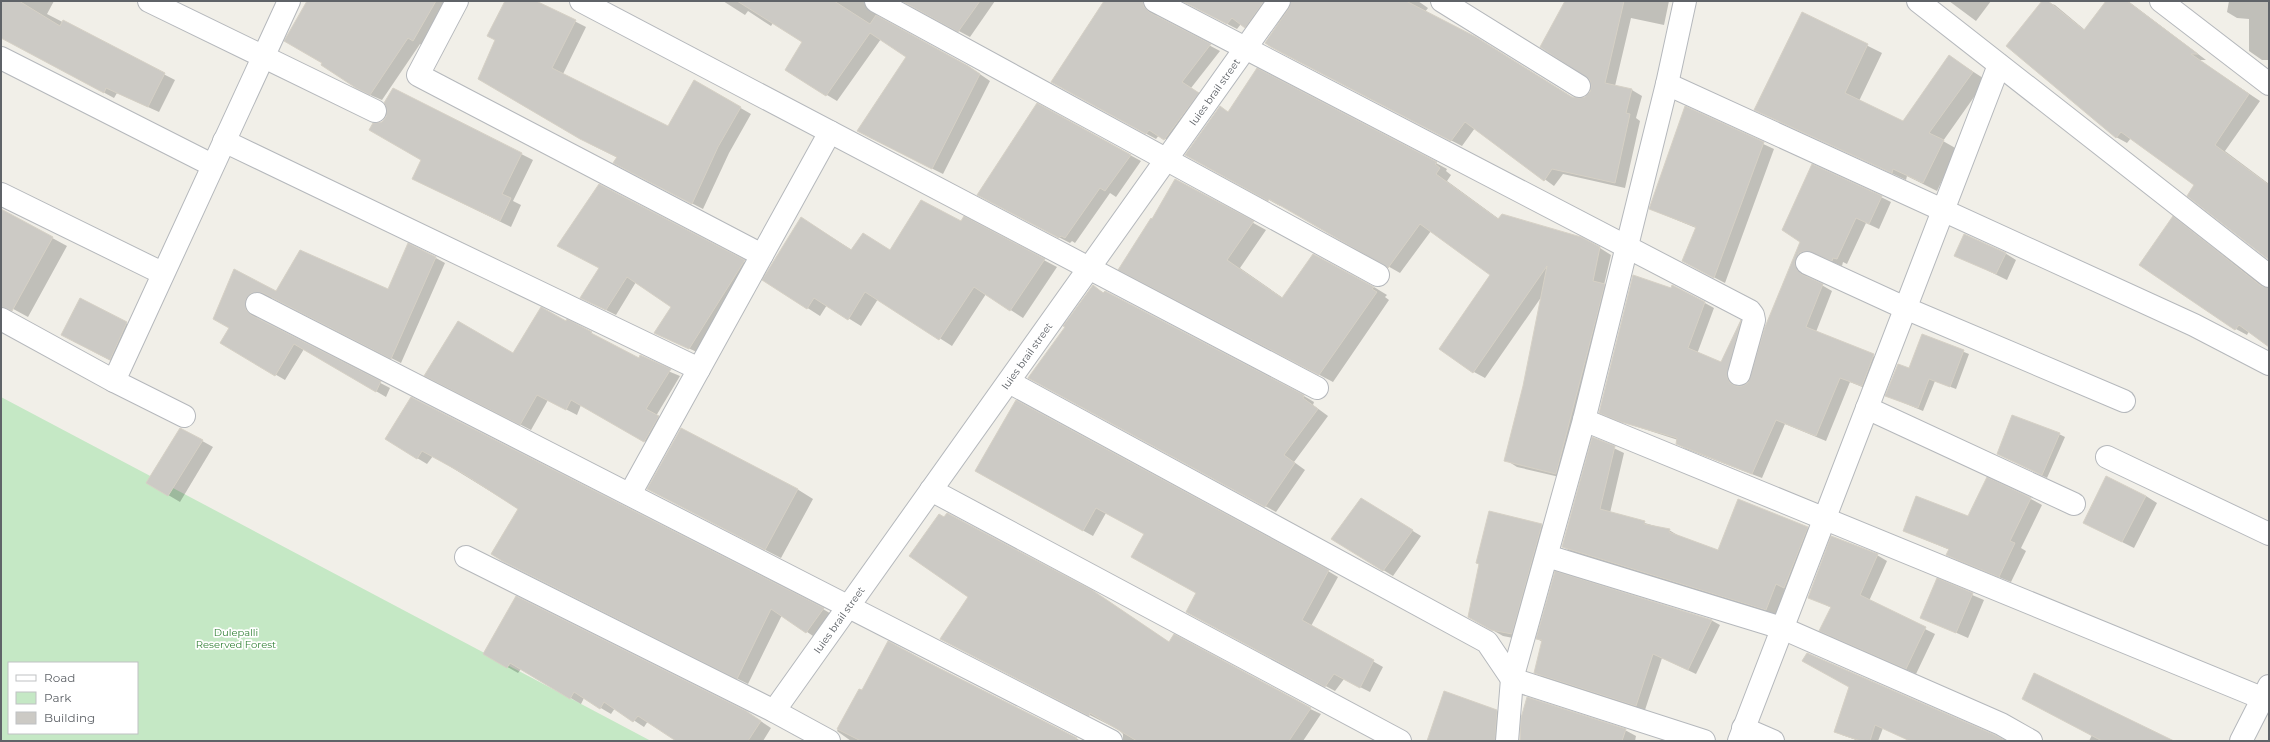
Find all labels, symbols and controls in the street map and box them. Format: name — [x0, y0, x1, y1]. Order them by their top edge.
street label: luies brail street — [1187, 56, 1243, 128]
street label: luies brail street — [999, 320, 1055, 392]
street label: luies brail street — [811, 584, 868, 656]
park label: Dulepalli Reserved Forest — [196, 626, 276, 651]
legend — [8, 662, 138, 734]
text: Road — [44, 670, 75, 685]
text: Park — [44, 690, 72, 705]
text: Building — [44, 710, 95, 725]

